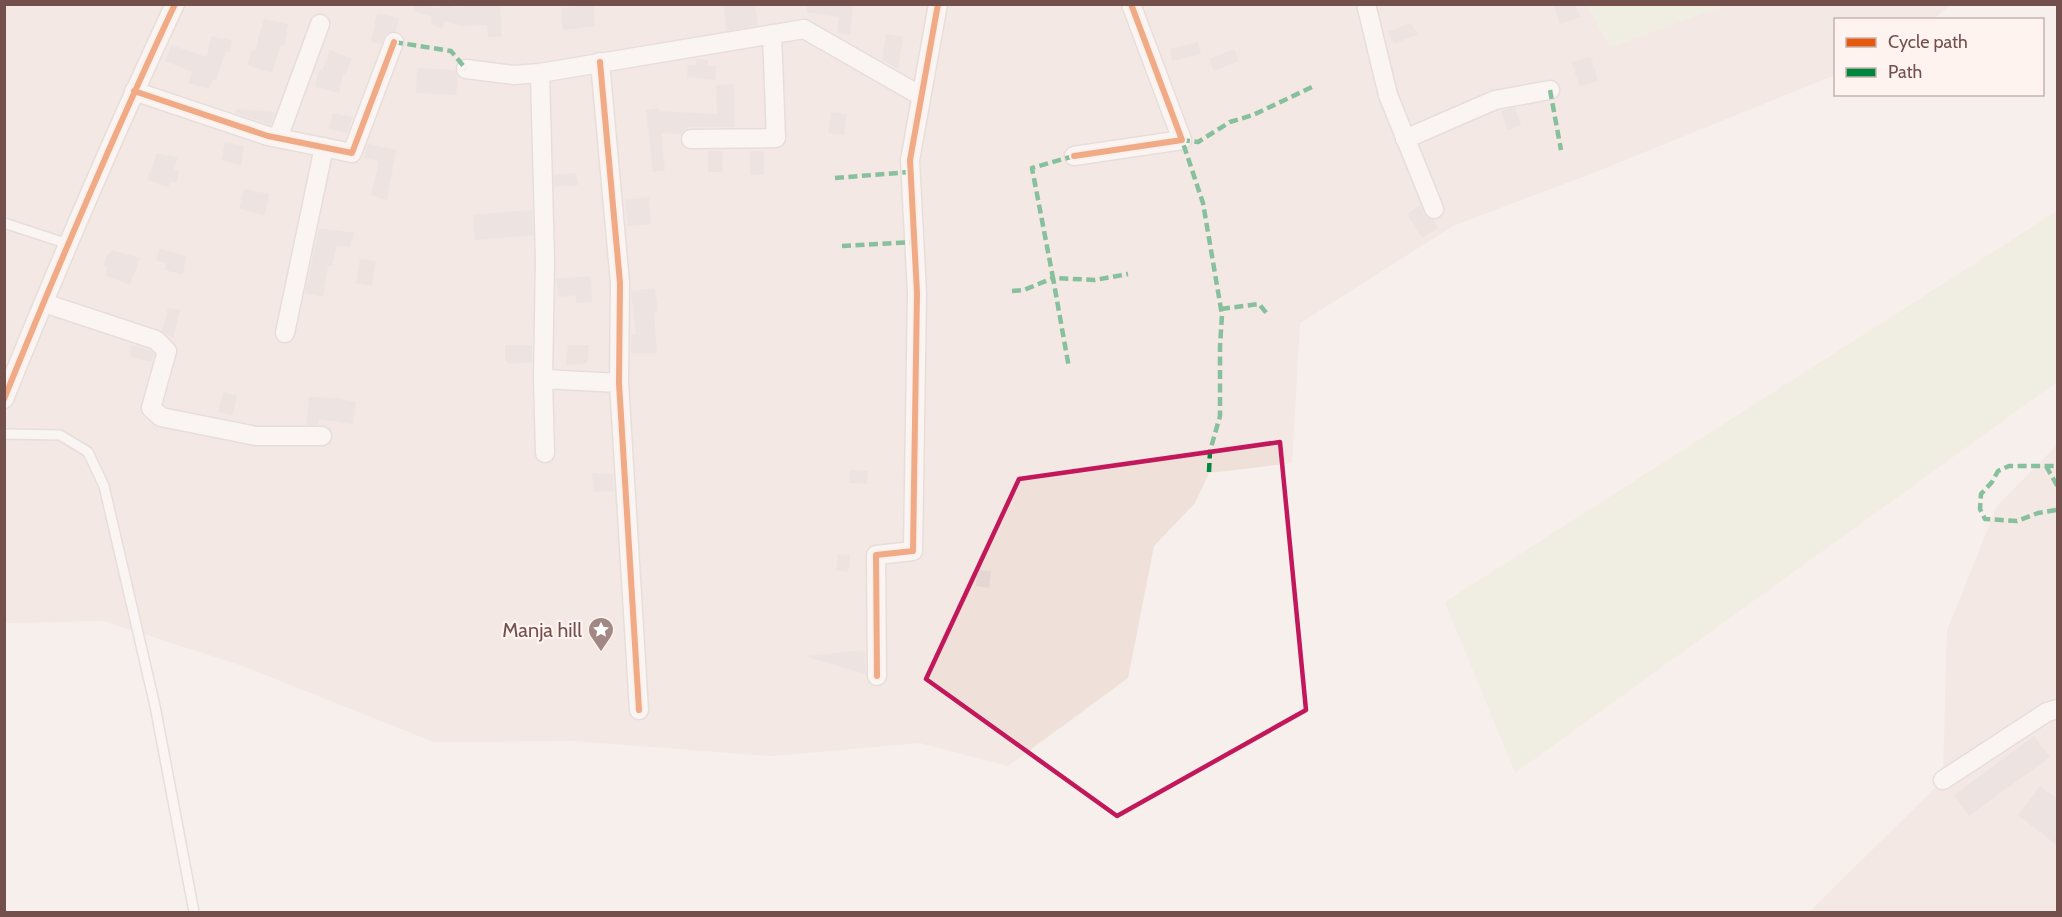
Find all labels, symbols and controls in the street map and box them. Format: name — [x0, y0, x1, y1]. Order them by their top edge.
legend — [1834, 18, 2044, 96]
text: Cycle path — [1888, 31, 1968, 53]
text: Path — [1888, 61, 1922, 83]
place icon: Manja hill — [586, 615, 616, 653]
place label: Manja hill — [502, 618, 582, 642]

